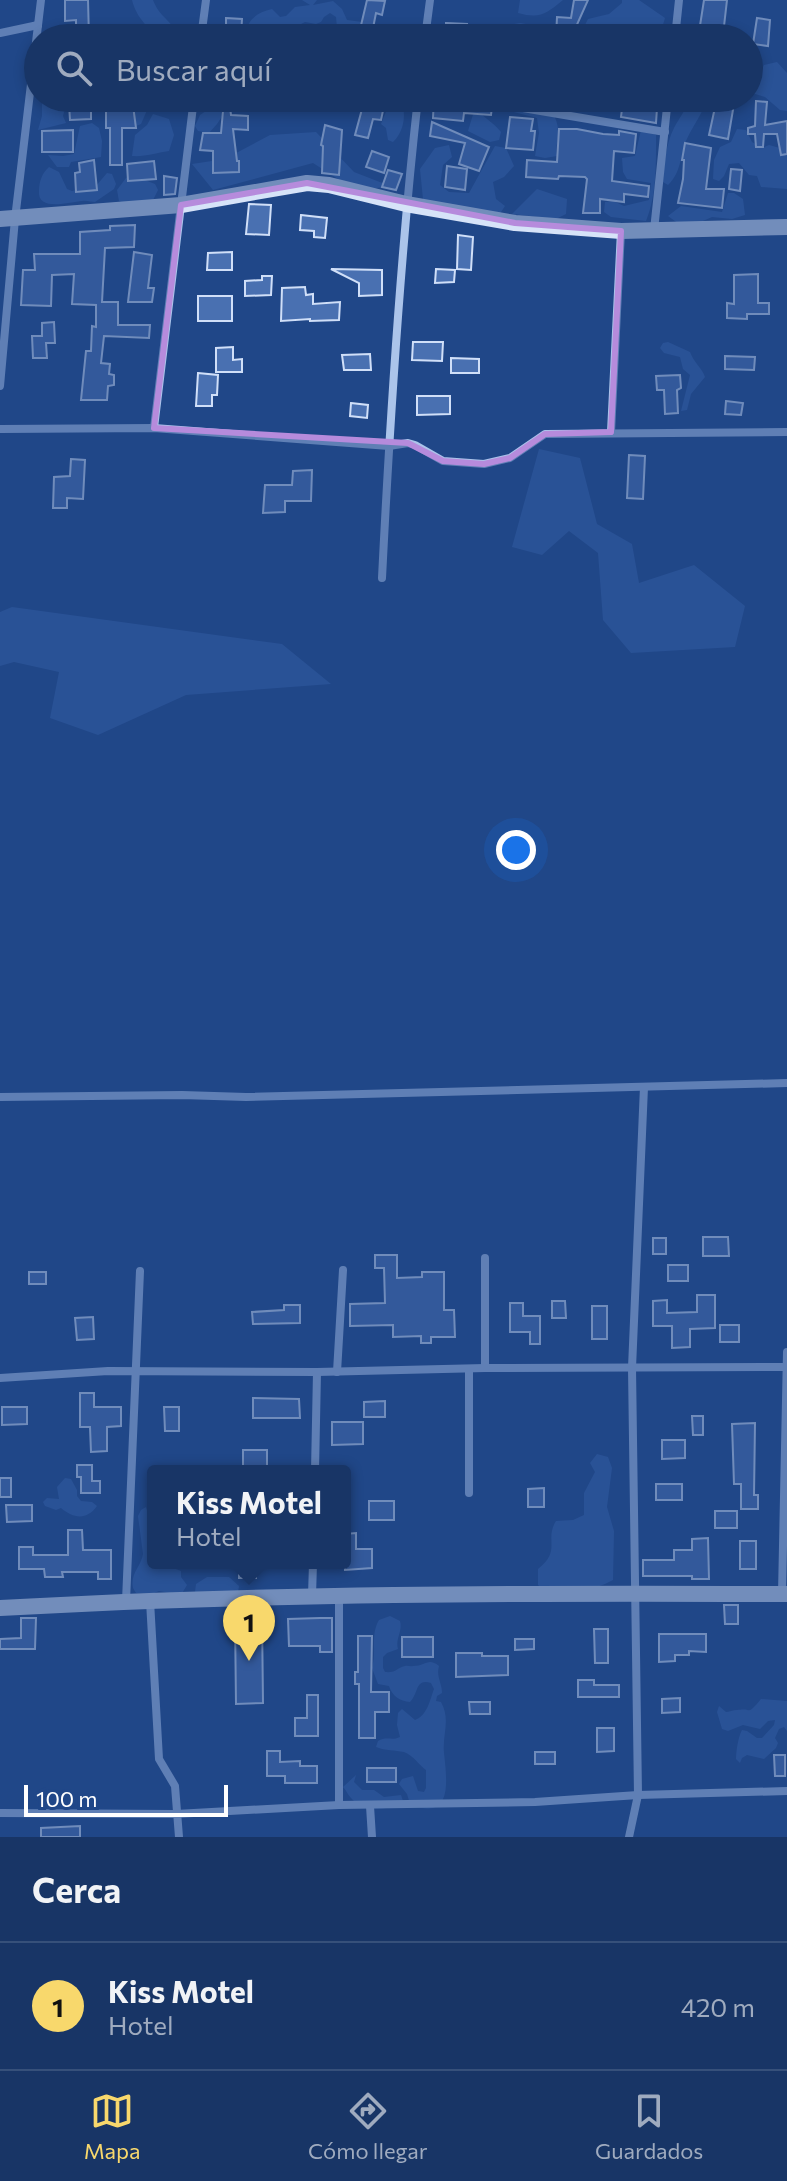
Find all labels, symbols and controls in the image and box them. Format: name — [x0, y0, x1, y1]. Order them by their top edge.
search box — [24, 24, 763, 112]
icon: search — [52, 46, 96, 90]
text: Buscar aquí — [116, 50, 272, 87]
your location — [496, 830, 536, 870]
popup — [147, 1465, 351, 1569]
text: Kiss Motel — [176, 1483, 322, 1520]
text: Hotel — [176, 1520, 242, 1551]
pin: 1 — [223, 1595, 275, 1661]
scale bar — [24, 1781, 228, 1817]
text: 100 m — [36, 1785, 98, 1812]
text: Cerca — [32, 1868, 121, 1910]
text: Kiss Motel — [108, 1972, 254, 2009]
text: 1 — [52, 1991, 64, 2022]
text: 420 m — [681, 1991, 755, 2022]
text: Hotel — [108, 2009, 174, 2040]
tab: Mapa — [84, 2089, 141, 2164]
tab: Cómo llegar — [308, 2089, 428, 2164]
tab: Guardados — [595, 2089, 703, 2164]

